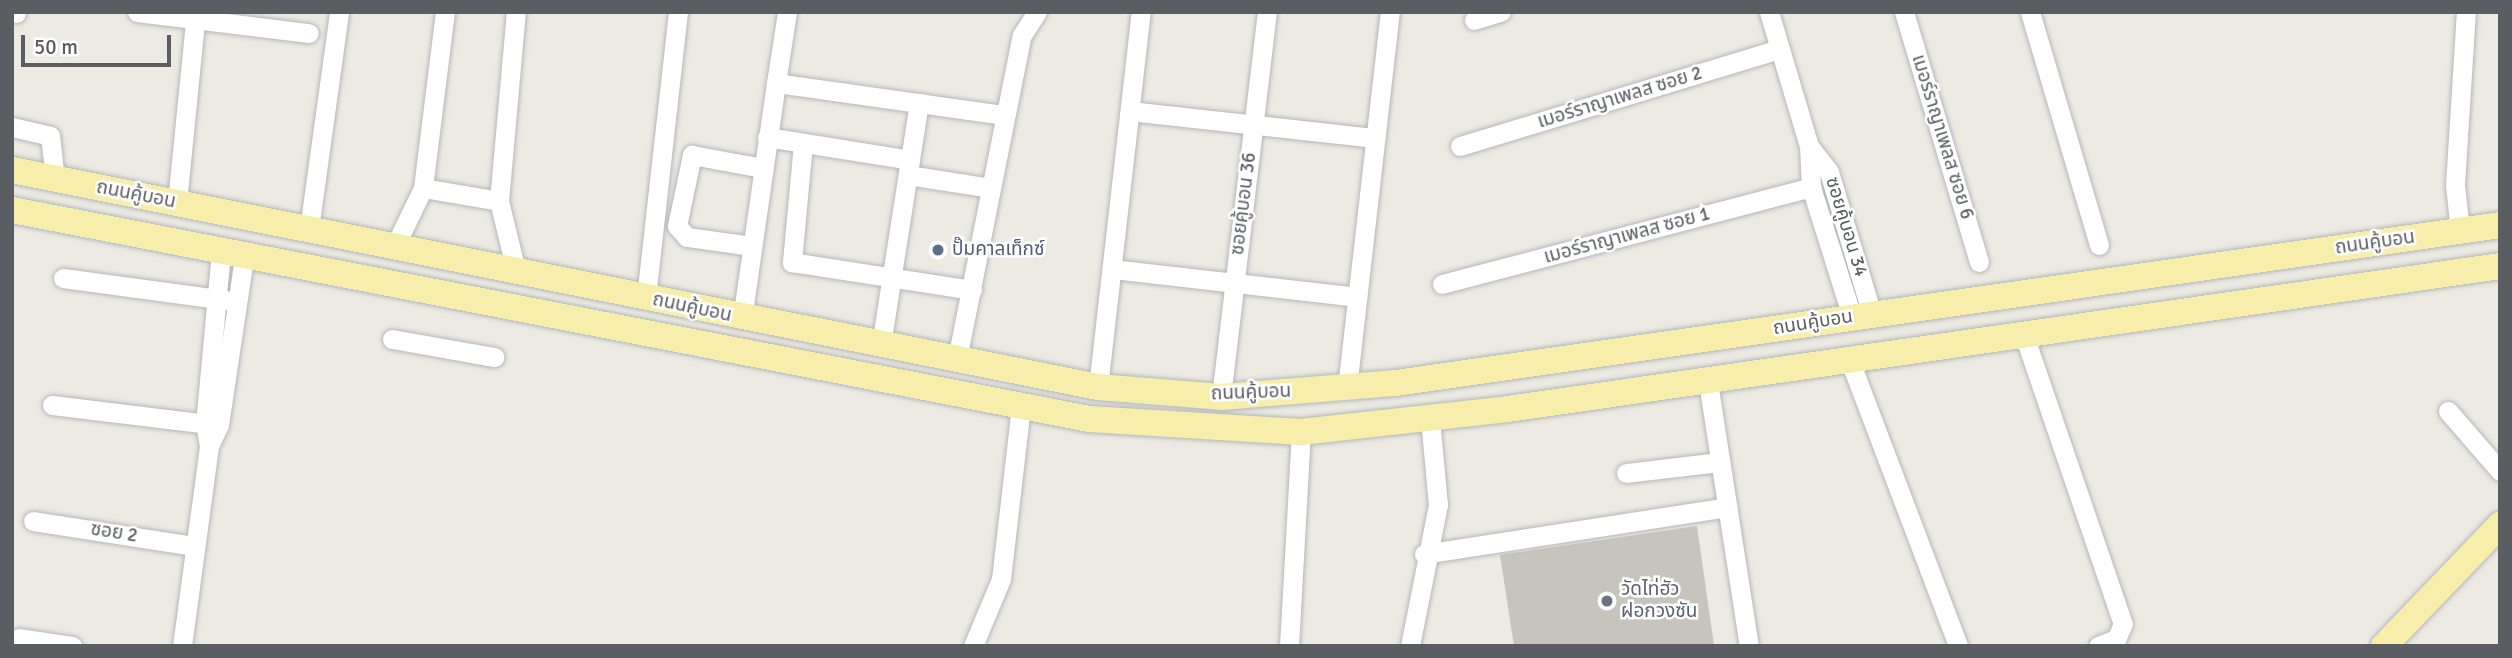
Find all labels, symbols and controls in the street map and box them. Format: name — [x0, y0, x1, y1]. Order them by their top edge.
scale bar — [24, 21, 175, 65]
text: 50 m — [34, 34, 78, 60]
street label: เมอร์ราญาเพลส ซอย 6 — [1906, 52, 1978, 222]
street label: เมอร์ราญาเพลส ซอย 2 — [1535, 62, 1705, 134]
street label: ซอยคู้บอน 36 — [1226, 151, 1262, 257]
street label: ซอยคู้บอน 34 — [1820, 174, 1872, 280]
street label: ถนนคู้บอน — [94, 176, 178, 214]
street label: เมอร์ราญาเพลส ซอย 1 — [1541, 203, 1713, 269]
street label: ถนนคู้บอน — [2334, 226, 2416, 260]
place label: ปั๊มคาลเท็กซ์ — [952, 239, 1045, 261]
marker: ปั๊มคาลเท็กซ์ — [930, 242, 946, 258]
street label: ถนนคู้บอน — [650, 288, 734, 328]
street label: ถนนคู้บอน — [1771, 305, 1855, 341]
street label: ถนนคู้บอน — [1210, 380, 1292, 406]
street label: ซอย 2 — [89, 518, 139, 548]
place label: วัดไท่ฮัว ฝอกวงซัน — [1621, 579, 1697, 623]
marker: วัดไท่ฮัว ฝอกวงซัน — [1599, 593, 1615, 609]

